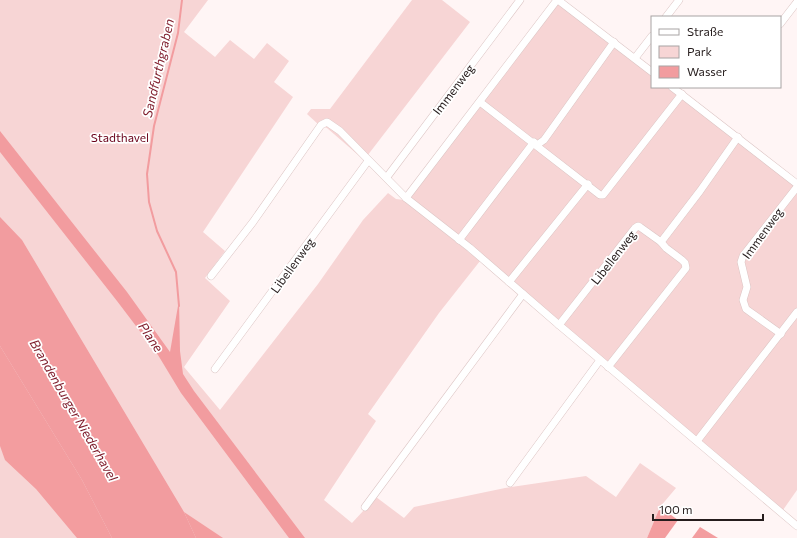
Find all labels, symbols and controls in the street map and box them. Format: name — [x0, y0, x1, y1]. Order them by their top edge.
legend — [651, 16, 781, 88]
water label: Sandfurthgraben — [139, 17, 177, 119]
text: Straße — [687, 24, 723, 38]
text: Park — [687, 44, 713, 58]
street label: Immenweg — [429, 61, 477, 117]
text: Wasser — [687, 64, 727, 78]
park label: Stadthavel — [91, 130, 149, 144]
street label: Immenweg — [739, 204, 785, 261]
street label: Libellenweg — [588, 227, 639, 287]
street label: Libellenweg — [267, 234, 317, 295]
water label: Plane — [135, 319, 167, 355]
water label: Brandenburger Niederhavel — [27, 336, 122, 484]
scale bar — [653, 496, 763, 522]
text: 100 m — [659, 502, 693, 516]

